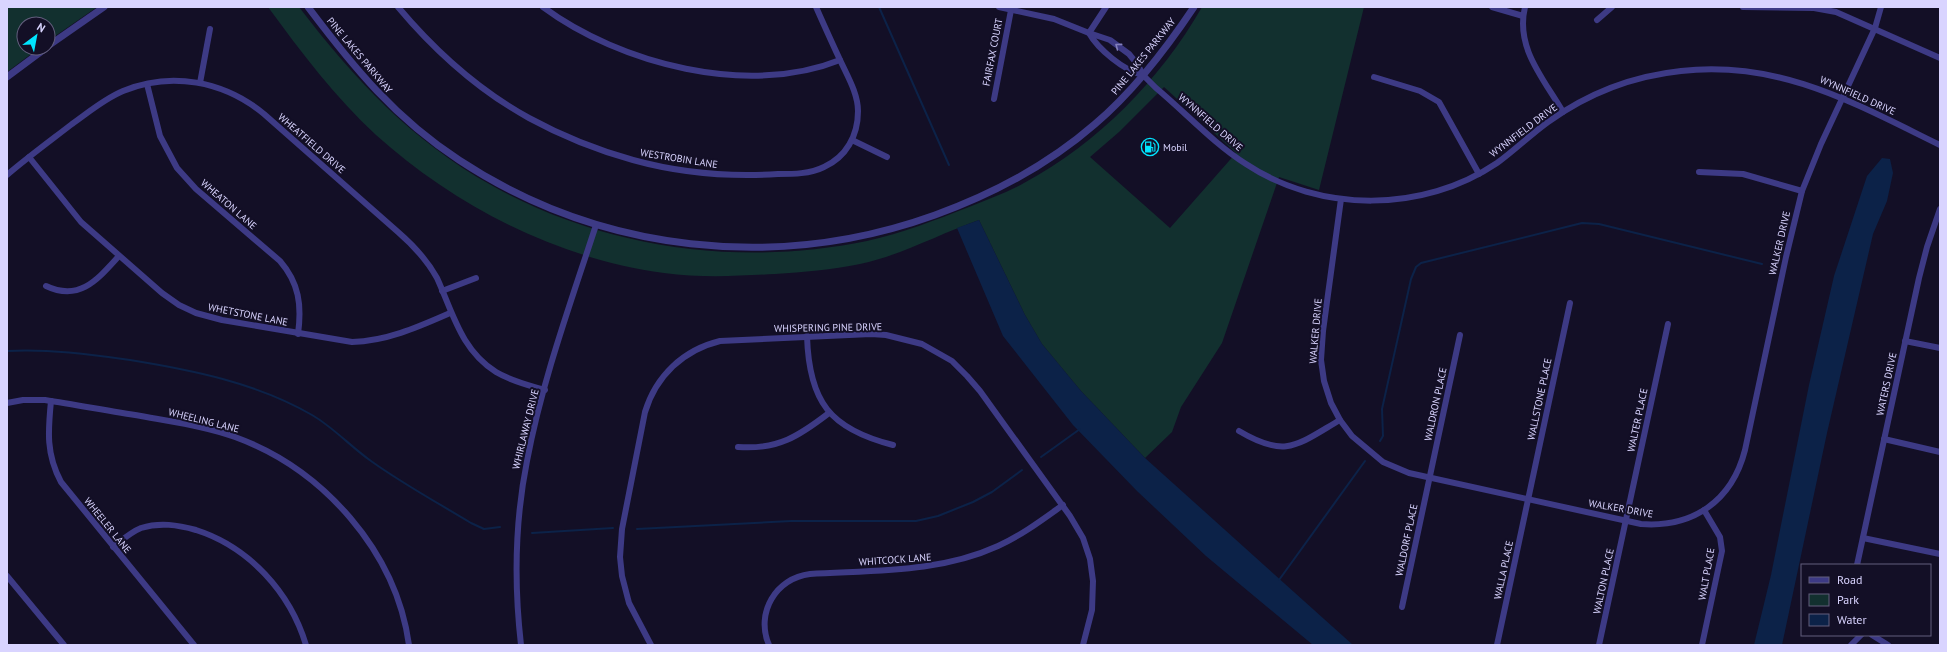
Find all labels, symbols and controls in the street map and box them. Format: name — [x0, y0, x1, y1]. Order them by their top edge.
street label: PINE LAKES PARKWAY — [324, 15, 396, 96]
street label: PINE LAKES PARKWAY — [1108, 15, 1179, 97]
north arrow — [16, 16, 56, 56]
street label: FAIRFAX COURT — [980, 17, 1006, 87]
text: N — [35, 20, 48, 35]
one-way arrow — [1116, 44, 1123, 51]
street label: WYNNFIELD DRIVE — [1818, 73, 1898, 118]
street label: WYNNFIELD DRIVE — [1176, 91, 1246, 154]
street label: WYNNFIELD DRIVE — [1487, 101, 1560, 160]
street label: WHEATFIELD DRIVE — [275, 110, 348, 176]
fuel station icon: Mobil — [1140, 137, 1160, 157]
place label: Mobil — [1163, 141, 1187, 154]
street label: WESTROBIN LANE — [639, 146, 719, 171]
street label: WHEATON LANE — [198, 176, 259, 232]
street label: WALKER DRIVE — [1766, 210, 1793, 277]
street label: WALKER DRIVE — [1306, 298, 1325, 364]
street label: WHETSTONE LANE — [207, 300, 289, 329]
street label: WHISPERING PINE DRIVE — [774, 320, 882, 335]
street label: WATERS DRIVE — [1873, 351, 1900, 417]
street label: WALLSTONE PLACE — [1524, 357, 1555, 441]
street label: WALDRON PLACE — [1421, 366, 1450, 442]
street label: WALTER PLACE — [1624, 387, 1651, 453]
street label: WHIRLAWAY DRIVE — [509, 388, 542, 471]
street label: WHEELING LANE — [167, 405, 241, 436]
street label: WHEELER LANE — [81, 495, 134, 556]
street label: WALKER DRIVE — [1588, 496, 1654, 521]
street label: WALDORF PLACE — [1392, 503, 1421, 577]
street label: WALLA PLACE — [1491, 539, 1516, 601]
street label: WALTON PLACE — [1590, 547, 1617, 615]
street label: WALT PLACE — [1695, 547, 1718, 601]
street label: WHITCOCK LANE — [858, 550, 932, 569]
legend — [1801, 564, 1931, 636]
text: Road — [1837, 572, 1862, 587]
text: Park — [1837, 592, 1859, 607]
text: Water — [1837, 612, 1867, 627]

